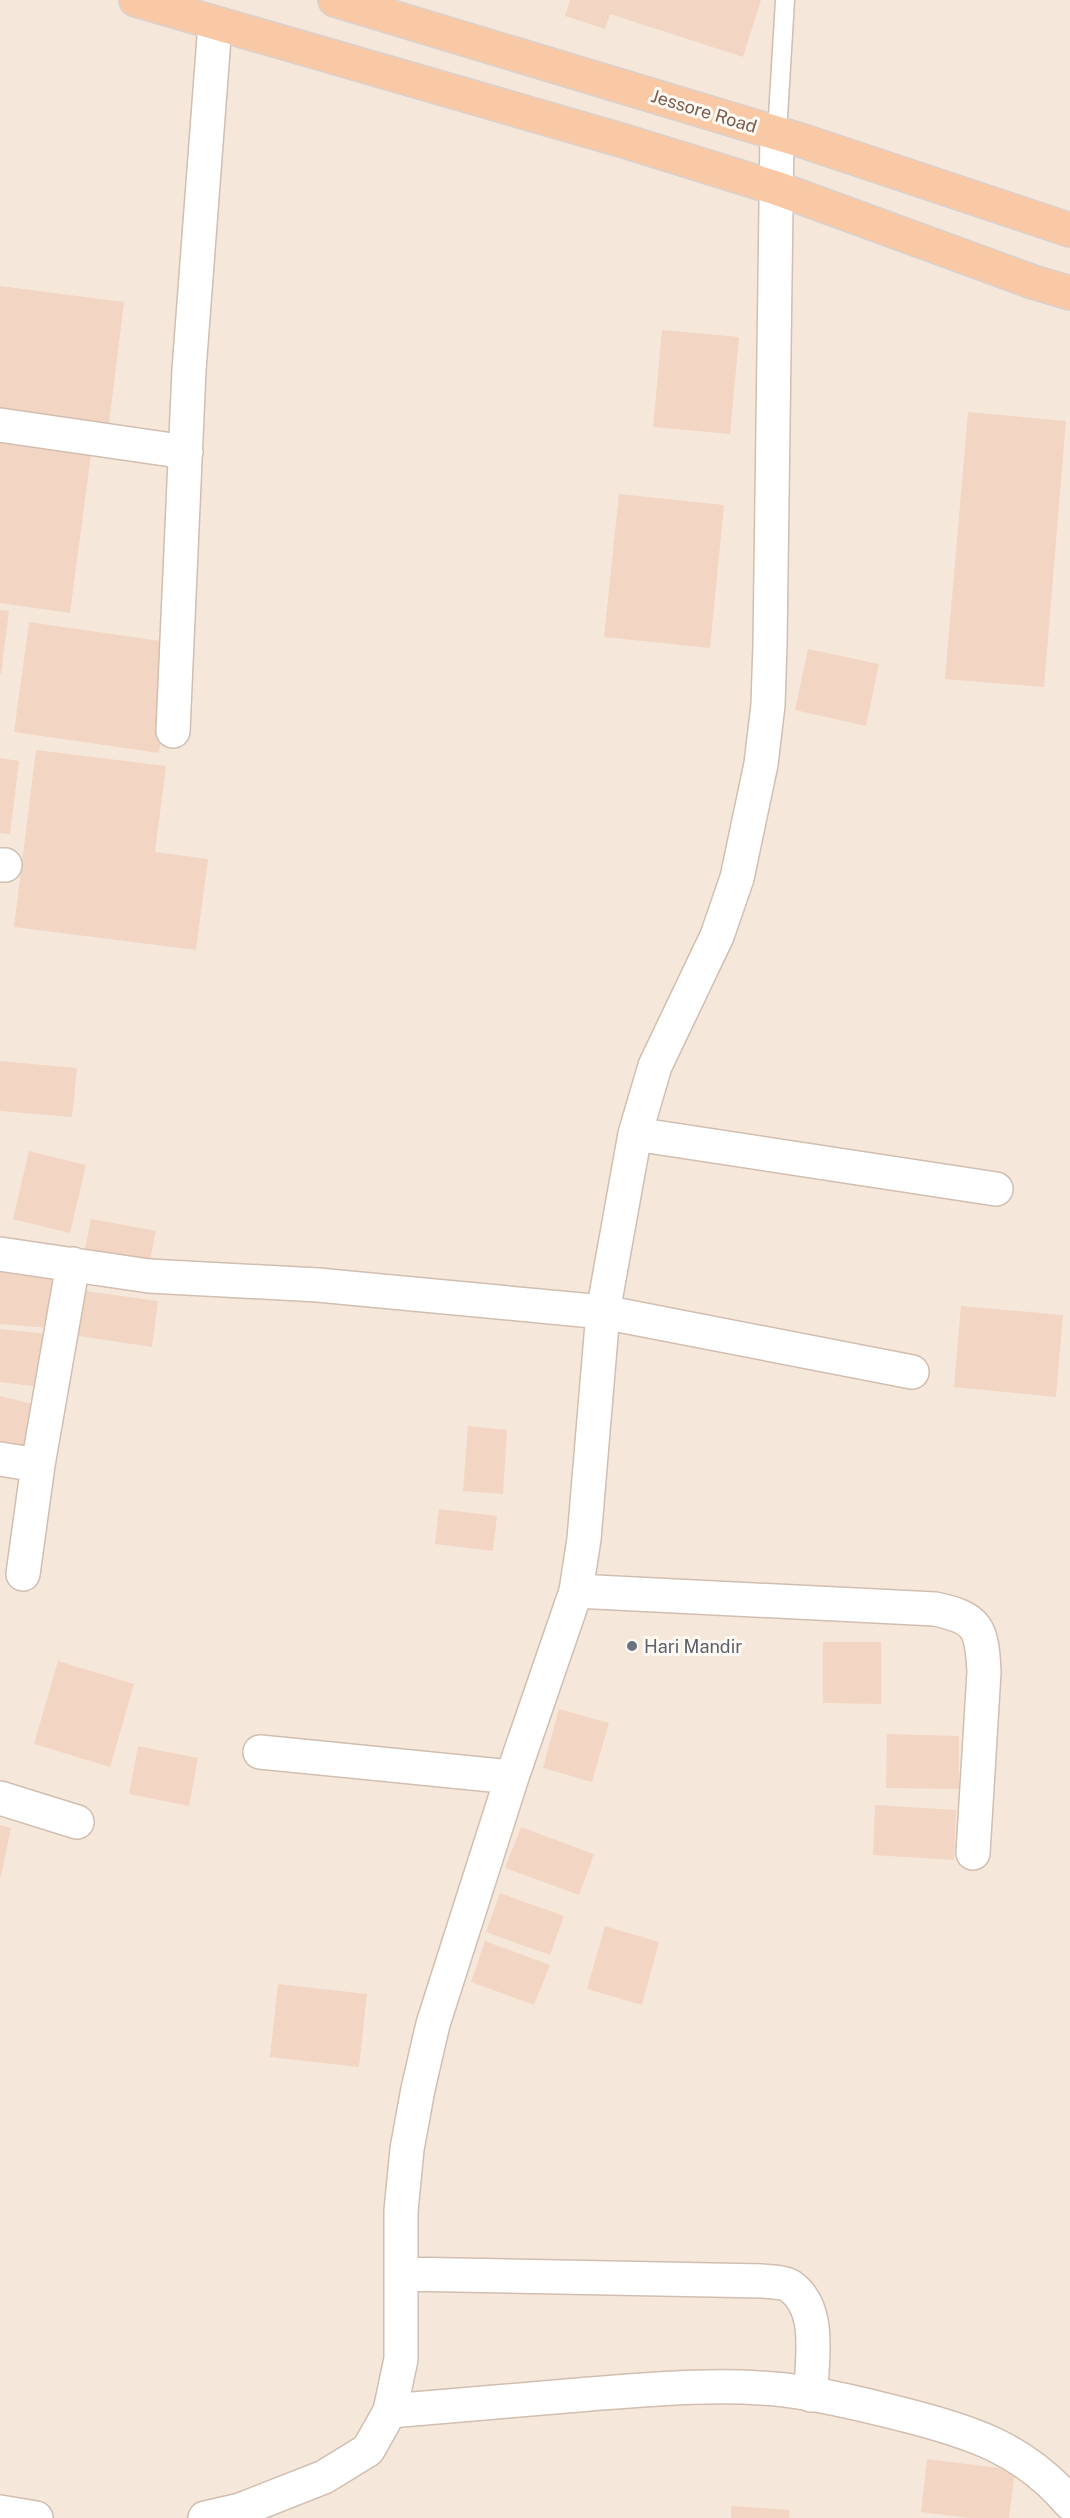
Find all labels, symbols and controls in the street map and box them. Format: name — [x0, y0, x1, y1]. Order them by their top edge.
street label: Jessore Road — [649, 85, 759, 137]
place label: Hari Mandir — [644, 1636, 742, 1657]
marker: Hari Mandir — [625, 1639, 639, 1653]

